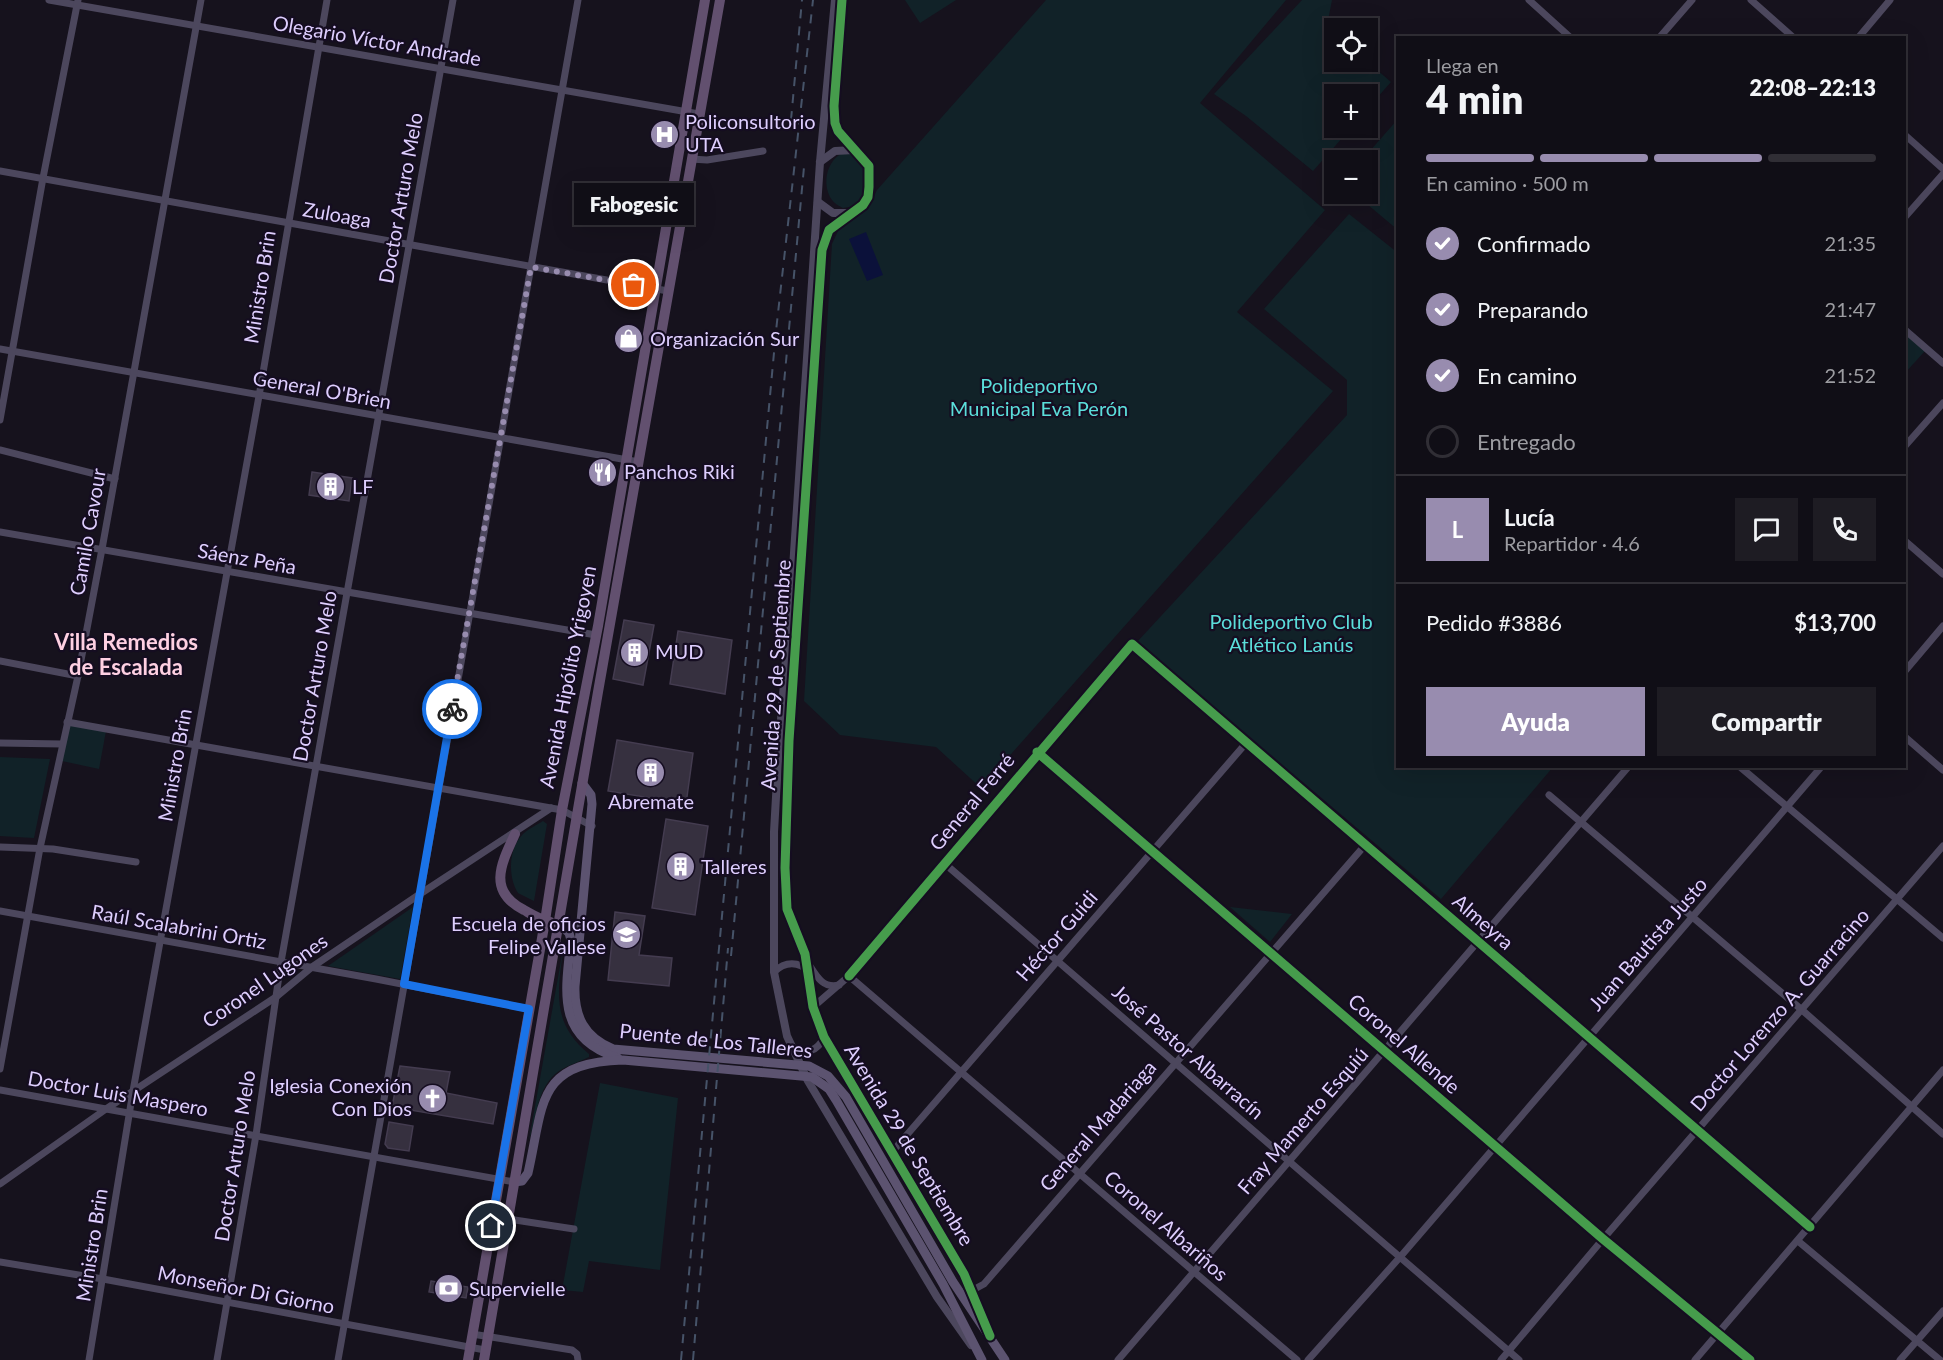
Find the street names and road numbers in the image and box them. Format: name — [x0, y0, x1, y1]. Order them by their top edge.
street label: Olegario Víctor Andrade — [271, 10, 483, 70]
street label: Doctor Arturo Melo — [373, 111, 427, 285]
street label: Zuloaga — [301, 196, 373, 232]
street label: Ministro Brin — [238, 229, 280, 345]
street label: General O'Brien — [251, 365, 393, 413]
street label: Camilo Cavour — [64, 466, 110, 597]
street label: Sáenz Peña — [196, 538, 298, 578]
street label: Avenida 29 de Septiembre — [755, 559, 795, 791]
street label: Avenida Hipólito Yrigoyen — [534, 563, 600, 790]
street label: Doctor Arturo Melo — [287, 589, 341, 763]
street label: Ministro Brin — [152, 706, 196, 823]
street label: General Ferré — [924, 748, 1019, 855]
street label: Juan Bautista Justo — [1583, 872, 1712, 1015]
street label: Héctor Guidi — [1010, 885, 1102, 985]
street label: Almeyra — [1448, 888, 1519, 954]
street label: Raúl Scalabrini Ortiz — [90, 899, 268, 953]
street label: Doctor Lorenzo A. Guarracino — [1685, 903, 1874, 1116]
street label: Coronel Lugones — [197, 928, 332, 1032]
street label: José Pastor Albarracín — [1108, 979, 1269, 1124]
street label: Coronel Allende — [1344, 988, 1465, 1098]
street label: Puente de Los Talleres — [618, 1018, 814, 1062]
street label: Avenida 29 de Septiembre — [840, 1039, 980, 1250]
street label: Fray Mamerto Esquiú — [1232, 1042, 1373, 1199]
street label: General Madariaga — [1034, 1055, 1161, 1196]
street label: Doctor Luis Maspero — [26, 1065, 210, 1121]
street label: Doctor Arturo Melo — [209, 1069, 259, 1243]
street label: Coronel Albariños — [1100, 1165, 1233, 1286]
street label: Ministro Brin — [70, 1187, 112, 1303]
street label: Monseñor Di Giorno — [156, 1260, 337, 1318]

